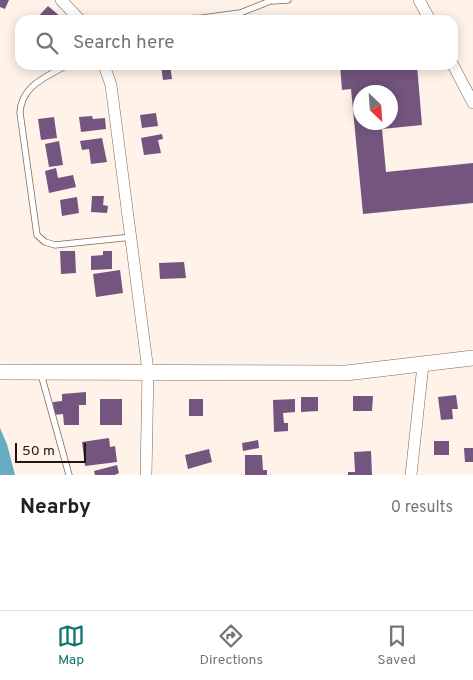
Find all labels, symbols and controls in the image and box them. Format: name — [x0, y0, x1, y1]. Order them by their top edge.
search box — [15, 15, 458, 70]
icon: search — [33, 29, 61, 57]
text: Search here — [73, 31, 175, 55]
north arrow — [353, 85, 398, 130]
scale bar — [15, 440, 86, 463]
text: 50 m — [22, 443, 55, 460]
text: Nearby — [20, 494, 91, 521]
text: 0 results — [391, 498, 453, 518]
tab: Map — [57, 622, 85, 669]
tab: Directions — [199, 622, 263, 669]
tab: Saved — [377, 622, 416, 669]

